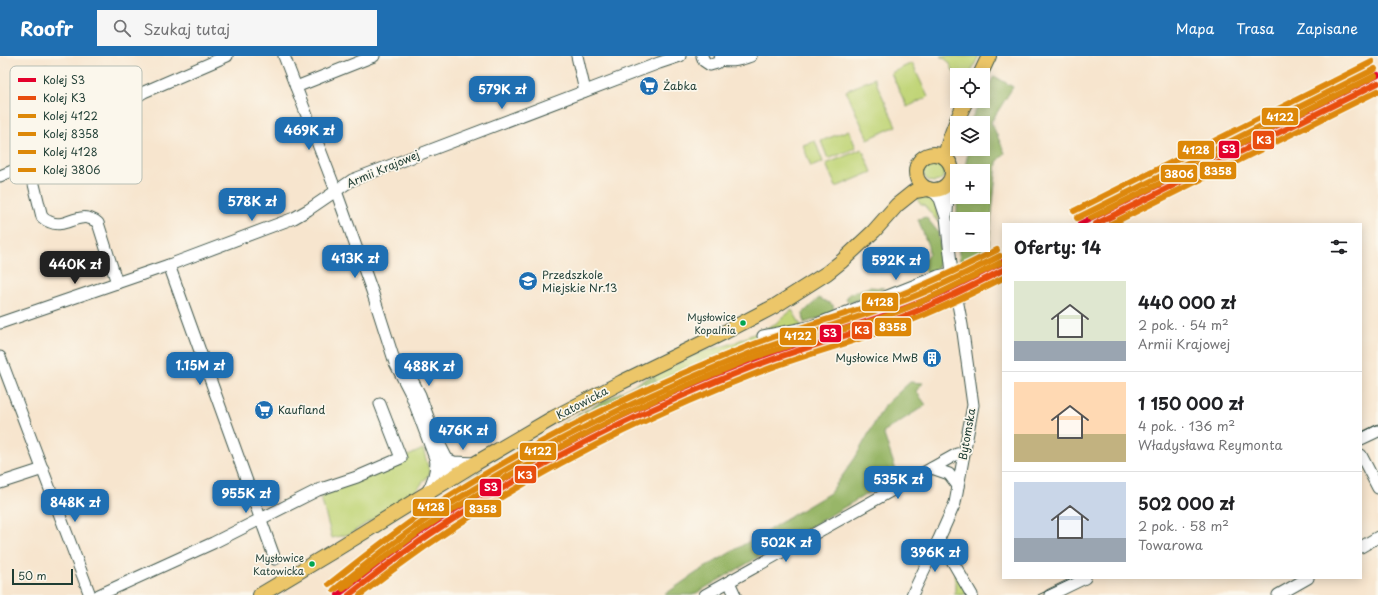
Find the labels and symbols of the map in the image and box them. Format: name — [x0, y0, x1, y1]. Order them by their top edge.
legend — [10, 66, 142, 184]
text: Kolej S3 — [43, 71, 85, 88]
supermarket icon: Żabka — [638, 75, 660, 97]
pin: 579K zł — [465, 76, 539, 110]
place label: Żabka — [663, 77, 697, 94]
text: Kolej K3 — [43, 89, 86, 106]
text: Kolej 4122 — [43, 107, 98, 124]
line badge: 4122 — [1261, 107, 1299, 126]
text: 4122 — [1266, 108, 1294, 125]
pin: 469K zł — [272, 117, 346, 151]
text: Kolej 8358 — [43, 125, 99, 142]
line badge: K3 — [1252, 130, 1275, 150]
text: K3 — [1256, 131, 1272, 148]
line badge: 4128 — [1177, 140, 1215, 160]
line badge: S3 — [1218, 140, 1240, 159]
text: S3 — [1222, 140, 1236, 157]
text: 4128 — [1182, 141, 1210, 158]
text: Kolej 4128 — [43, 143, 98, 160]
street label: Armii Krajowej — [344, 145, 422, 192]
text: Kolej 3806 — [43, 161, 100, 178]
line badge: 8358 — [1199, 161, 1237, 180]
text: 8358 — [1204, 162, 1232, 179]
line badge: 3806 — [1160, 164, 1198, 183]
text: 3806 — [1164, 165, 1194, 182]
pin: 578K zł — [215, 188, 289, 222]
pin: 413K zł — [318, 245, 392, 279]
pin: 592K zł — [859, 247, 933, 281]
pin: 440K zł — [38, 251, 112, 285]
place label: Przedszkole Miejskie Nr.13 — [542, 266, 617, 296]
school or university icon: Przedszkole Miejskie Nr.13 — [517, 270, 539, 292]
line badge: 4128 — [861, 292, 899, 312]
text: 4128 — [866, 293, 894, 310]
place label: Mysłowice Kopalnia — [687, 309, 737, 337]
line badge: 8358 — [874, 317, 912, 337]
marker: Mysłowice Kopalnia — [738, 318, 748, 328]
text: 8358 — [879, 318, 907, 335]
line badge: K3 — [851, 321, 873, 340]
text: K3 — [854, 321, 870, 338]
line badge: S3 — [819, 324, 842, 343]
text: S3 — [823, 324, 837, 341]
line badge: 4122 — [779, 327, 817, 346]
text: 4122 — [784, 327, 812, 344]
building icon: Mysłowice MwB — [921, 347, 943, 369]
place label: Mysłowice MwB — [835, 349, 918, 366]
pin: 1.15M zł — [159, 352, 241, 386]
pin: 488K zł — [392, 353, 466, 387]
street label: Katowicka — [553, 382, 611, 423]
supermarket icon: Kaufland — [253, 399, 275, 421]
place label: Kaufland — [278, 401, 325, 418]
street label: Bytomska — [954, 407, 979, 461]
pin: 476K zł — [426, 417, 500, 451]
line badge: 4122 — [519, 442, 557, 461]
text: 4122 — [524, 442, 552, 459]
line badge: K3 — [514, 465, 537, 484]
text: K3 — [517, 466, 533, 483]
pin: 535K zł — [861, 466, 935, 500]
line badge: S3 — [479, 478, 502, 497]
text: S3 — [484, 478, 498, 495]
pin: 955K zł — [209, 480, 283, 514]
pin: 848K zł — [38, 489, 112, 523]
line badge: 4128 — [412, 498, 450, 517]
text: 4128 — [417, 498, 445, 515]
line badge: 8358 — [464, 499, 502, 518]
text: 8358 — [469, 500, 497, 517]
pin: 502K zł — [749, 529, 823, 563]
pin: 396K zł — [898, 539, 972, 573]
place label: Mysłowice Katowicka — [253, 550, 305, 578]
marker: Mysłowice Katowicka — [307, 559, 317, 569]
scale bar — [12, 567, 73, 586]

